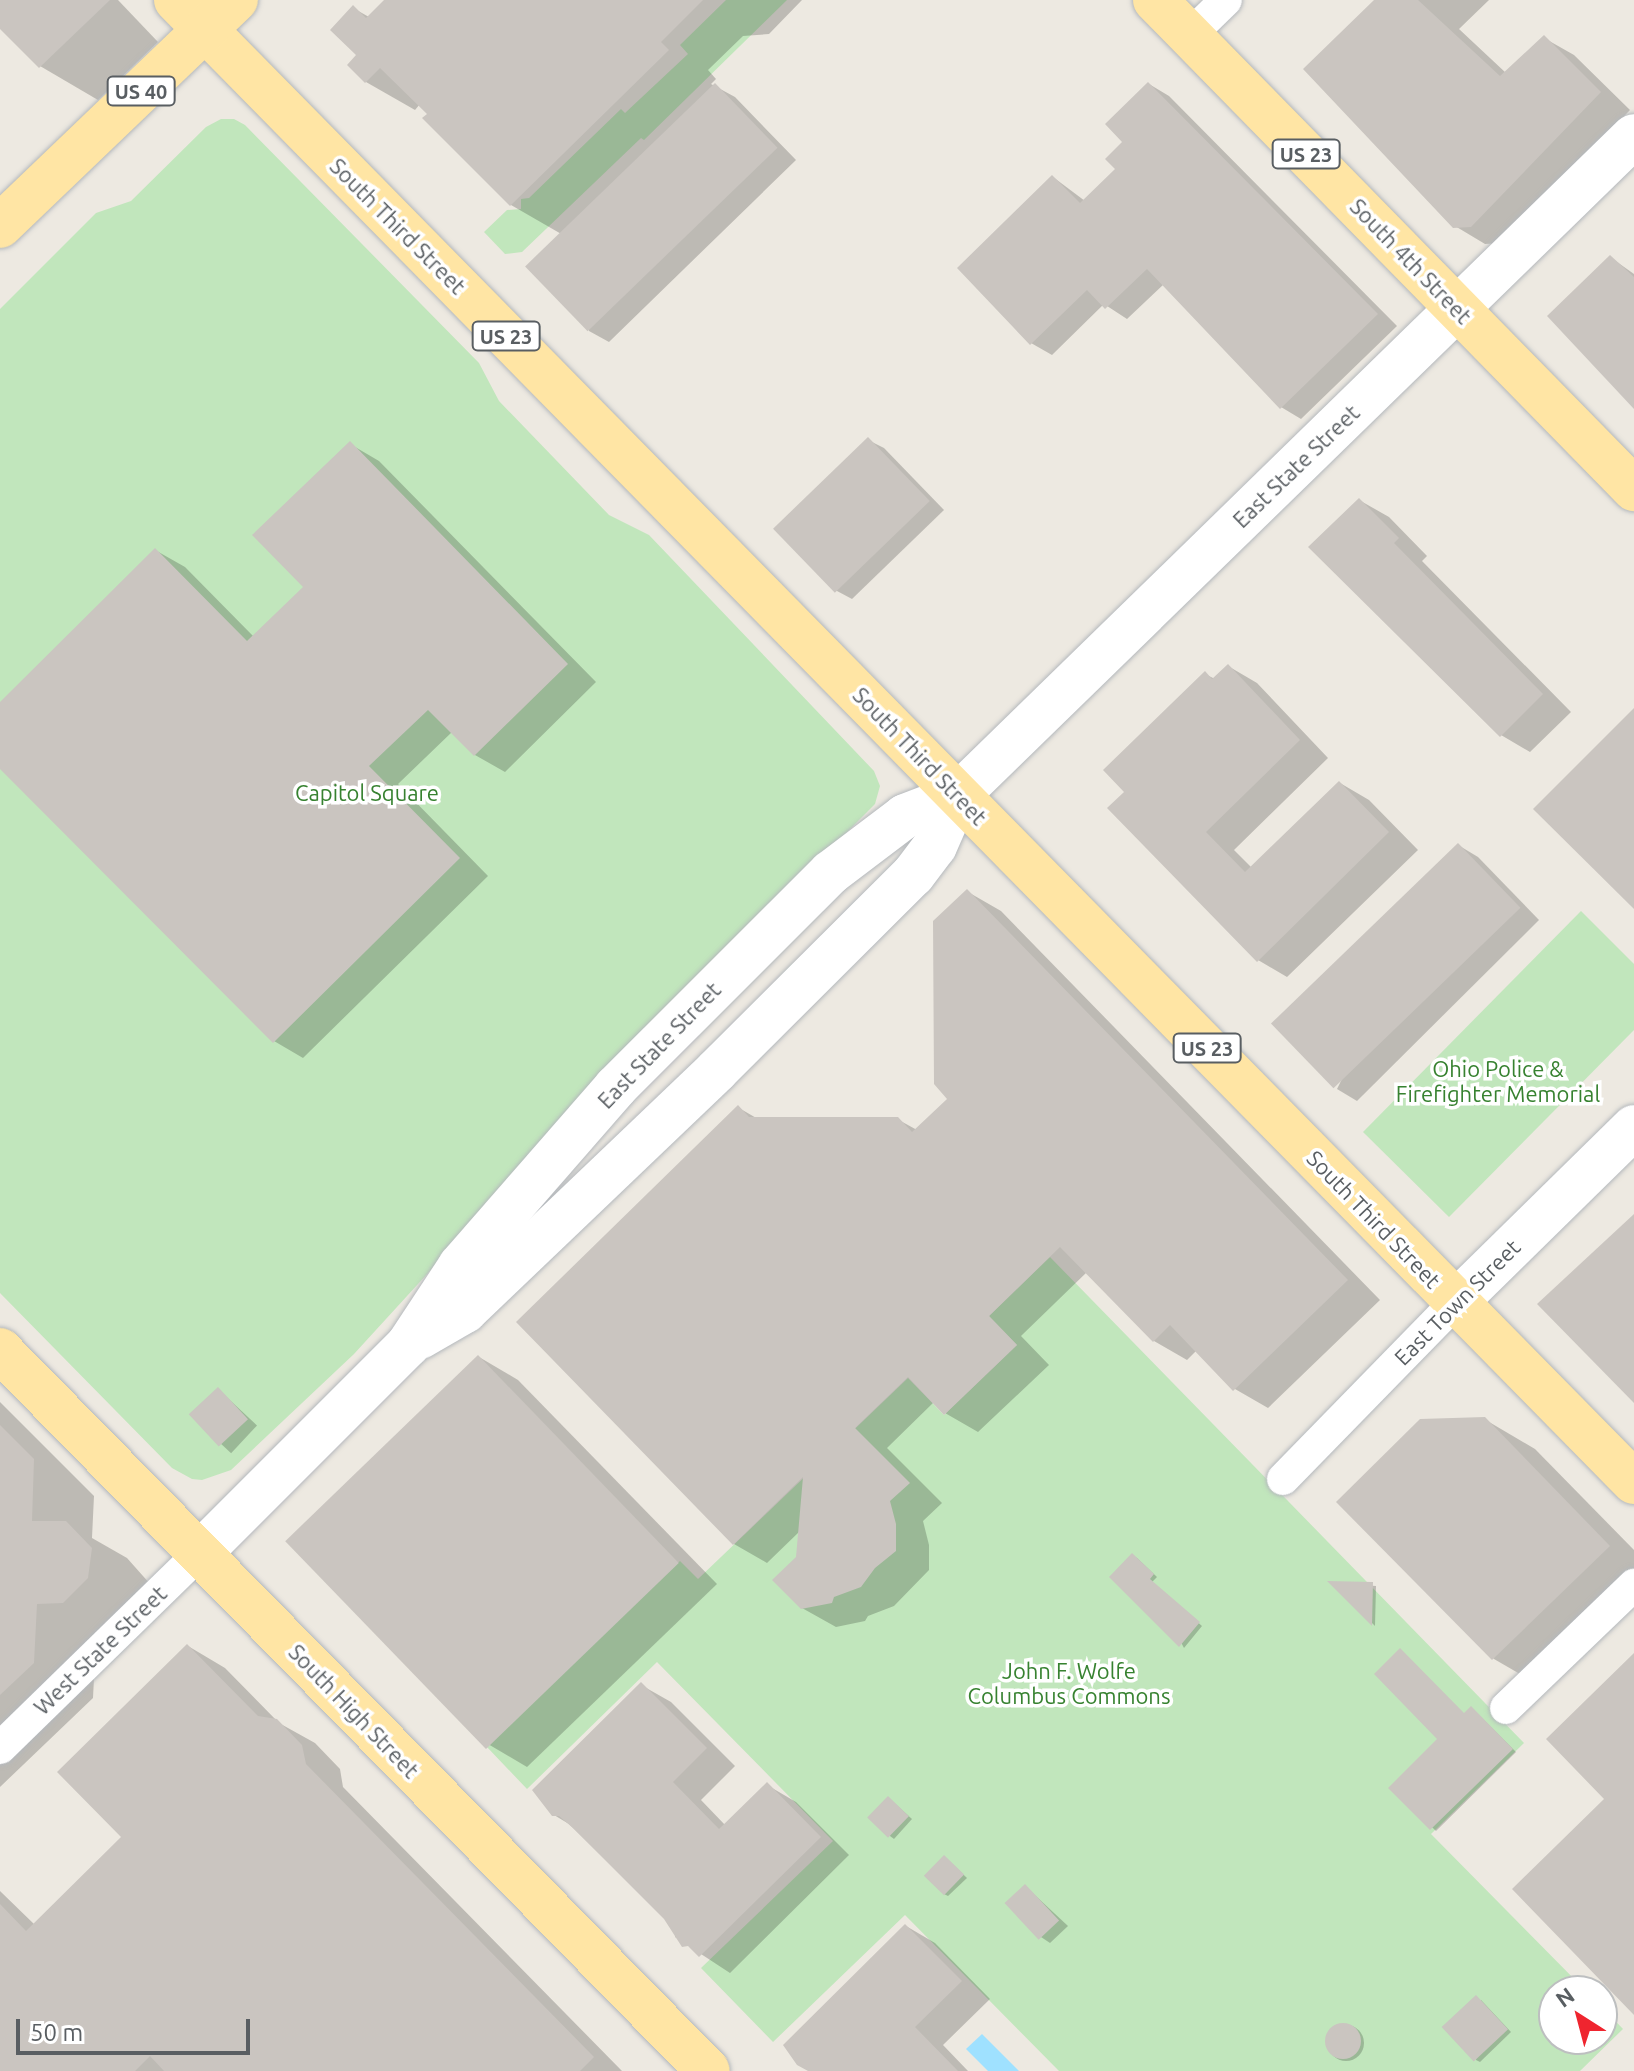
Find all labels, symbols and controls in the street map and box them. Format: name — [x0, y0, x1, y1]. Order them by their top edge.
road number: US 40 — [105, 75, 177, 107]
road number: US 23 — [1270, 138, 1342, 170]
street label: South Third Street — [325, 153, 471, 299]
street label: South 4th Street — [1345, 193, 1477, 329]
road number: US 23 — [470, 320, 542, 352]
street label: East State Street — [1227, 399, 1365, 533]
street label: South Third Street — [848, 682, 992, 830]
park label: Capitol Square — [295, 780, 439, 806]
street label: East State Street — [592, 976, 726, 1114]
road number: US 23 — [1171, 1032, 1243, 1064]
park label: Ohio Police & Firefighter Memorial — [1396, 1055, 1600, 1106]
street label: South Third Street — [1302, 1145, 1446, 1293]
street label: East Town Street — [1389, 1234, 1525, 1370]
street label: West State Street — [28, 1580, 172, 1720]
street label: South High Street — [284, 1639, 424, 1783]
park label: John F. Wolfe Columbus Commons — [968, 1657, 1170, 1708]
north arrow — [1538, 1975, 1618, 2055]
text: N — [1551, 1982, 1579, 2012]
scale bar — [20, 2003, 254, 2053]
text: 50 m — [30, 2019, 83, 2046]

